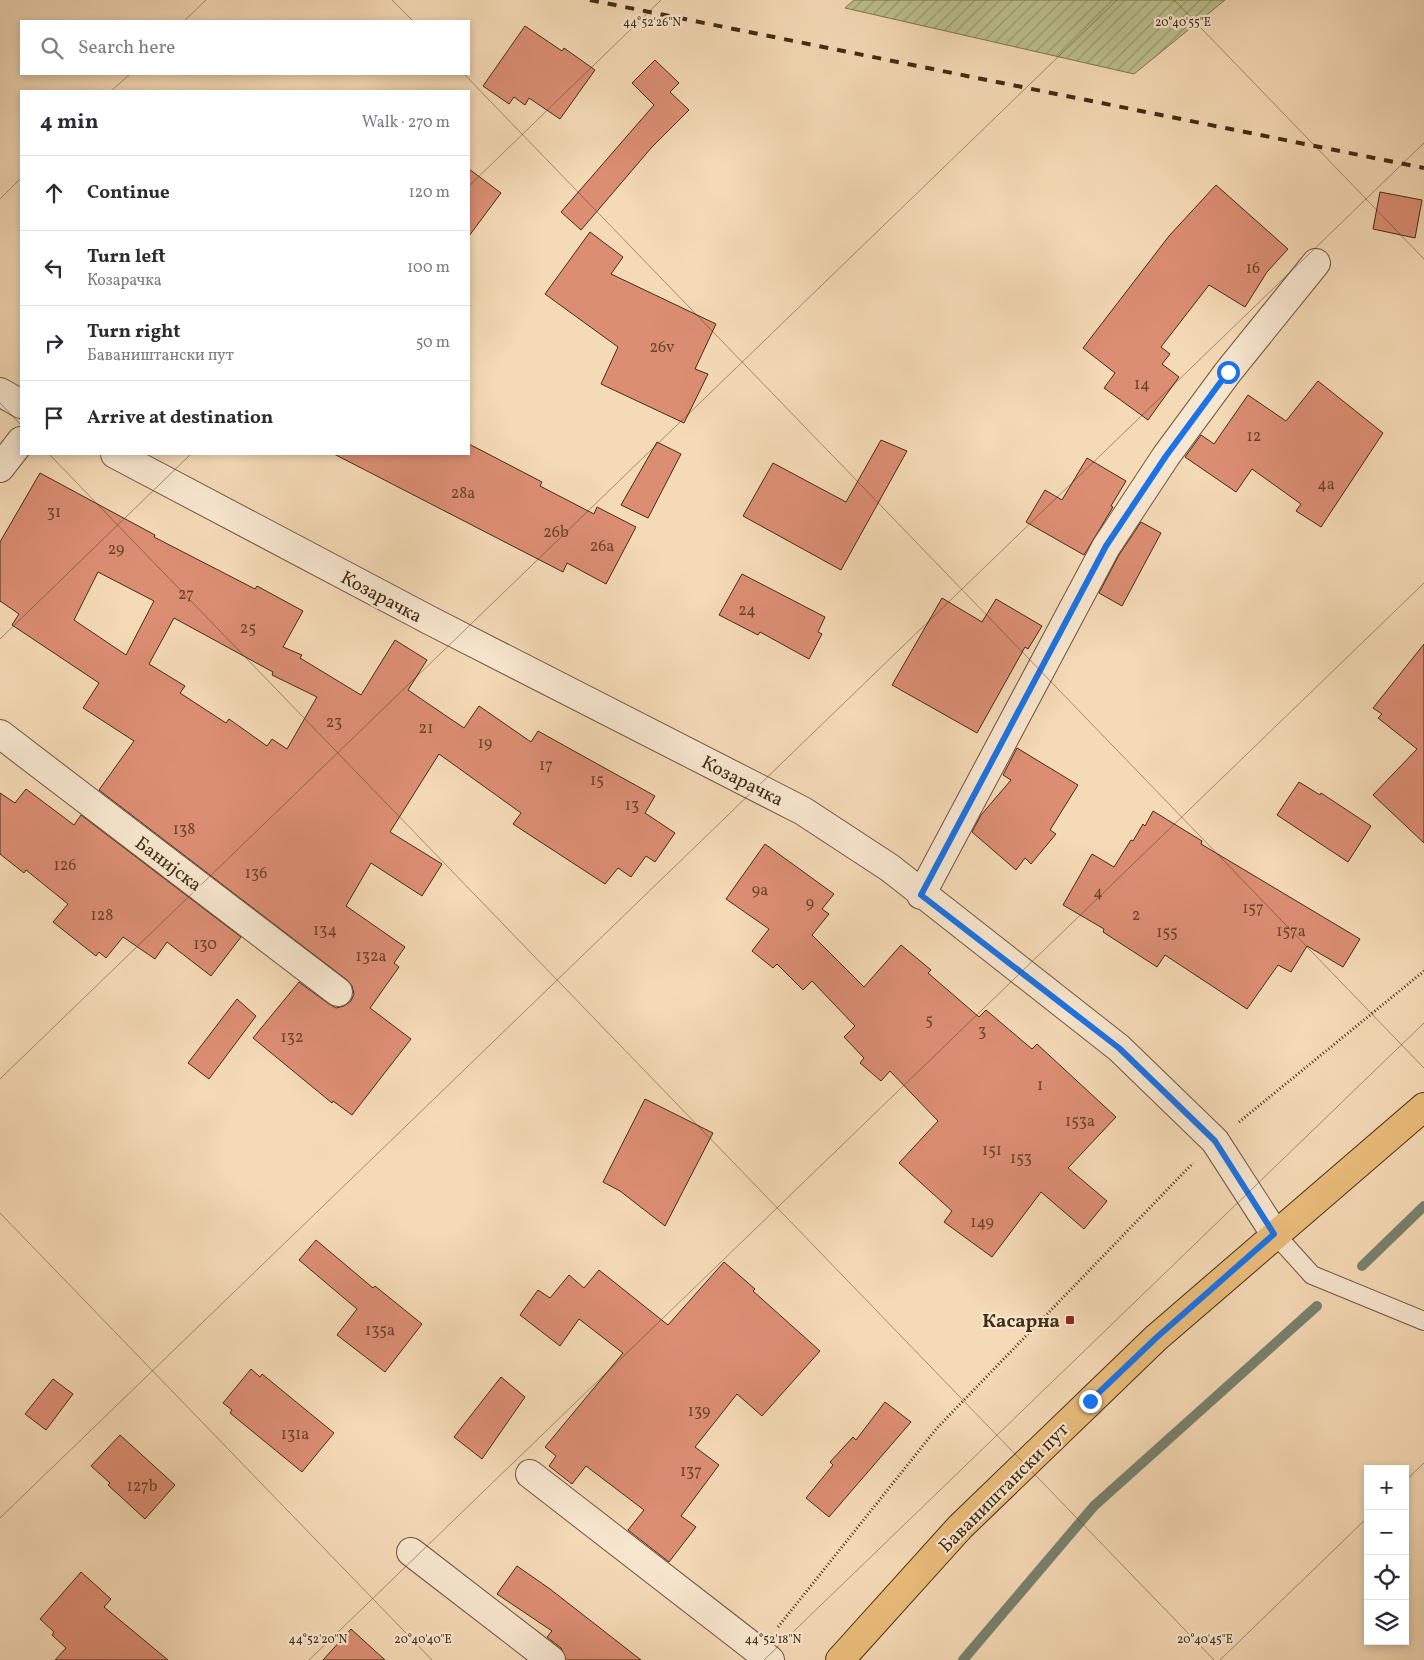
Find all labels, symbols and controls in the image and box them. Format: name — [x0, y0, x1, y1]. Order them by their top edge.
text: 44°52'26"N — [623, 15, 681, 31]
text: 20°40'55"E — [1155, 15, 1211, 31]
search box — [20, 20, 470, 75]
icon: search — [38, 34, 66, 62]
text: Search here — [78, 35, 175, 61]
text: 4 min — [40, 108, 99, 137]
text: Walk · 270 m — [362, 112, 450, 134]
icon: ahead — [40, 179, 68, 207]
text: Continue — [87, 180, 170, 206]
text: 120 m — [408, 182, 450, 204]
text: Turn left — [87, 244, 166, 270]
icon: left — [40, 254, 68, 282]
text: 100 m — [407, 257, 450, 279]
house number: 16 — [1246, 258, 1260, 280]
text: Козарачка — [87, 270, 162, 292]
text: Turn right — [87, 319, 180, 345]
icon: right — [40, 329, 68, 357]
text: 50 m — [416, 332, 450, 354]
house number: 26v — [649, 337, 675, 359]
text: Баваништански пут — [87, 345, 234, 367]
route start — [1217, 361, 1240, 384]
house number: 14 — [1134, 374, 1150, 396]
icon: arrive — [40, 404, 68, 432]
text: Arrive at destination — [87, 405, 273, 431]
house number: 12 — [1247, 426, 1261, 448]
house number: 4a — [1317, 474, 1335, 496]
house number: 28a — [451, 483, 475, 505]
house number: 31 — [47, 502, 61, 524]
house number: 26b — [543, 522, 569, 544]
house number: 26a — [590, 536, 614, 558]
house number: 29 — [108, 539, 124, 561]
street label: Козарачка — [336, 565, 426, 630]
house number: 27 — [178, 584, 194, 606]
house number: 24 — [738, 600, 756, 622]
house number: 25 — [240, 618, 256, 640]
house number: 23 — [326, 712, 342, 734]
house number: 21 — [419, 718, 433, 740]
house number: 19 — [478, 733, 492, 755]
street label: Козарачка — [697, 750, 788, 814]
house number: 17 — [539, 755, 553, 777]
house number: 15 — [590, 770, 604, 792]
house number: 13 — [625, 795, 639, 817]
house number: 138 — [173, 819, 195, 841]
street label: Банијска — [129, 831, 207, 898]
house number: 126 — [54, 855, 76, 877]
house number: 136 — [245, 863, 267, 885]
house number: 9a — [752, 880, 768, 902]
house number: 4 — [1093, 882, 1103, 904]
house number: 9 — [806, 893, 814, 915]
house number: 157 — [1242, 898, 1264, 920]
house number: 128 — [91, 905, 113, 927]
house number: 2 — [1132, 905, 1140, 927]
house number: 134 — [313, 920, 337, 942]
house number: 157a — [1276, 921, 1306, 943]
house number: 155 — [1156, 922, 1178, 944]
house number: 130 — [193, 934, 217, 956]
house number: 132a — [356, 946, 387, 968]
house number: 5 — [925, 1010, 933, 1032]
house number: 3 — [978, 1021, 986, 1043]
house number: 132 — [280, 1027, 304, 1049]
house number: 1 — [1037, 1075, 1043, 1097]
house number: 153a — [1065, 1111, 1095, 1133]
house number: 151 — [982, 1140, 1002, 1162]
house number: 153 — [1010, 1148, 1032, 1170]
house number: 149 — [970, 1212, 994, 1234]
place label: Касарна — [982, 1309, 1060, 1335]
marker: Касарна — [1064, 1314, 1076, 1326]
house number: 135a — [365, 1320, 395, 1342]
route end — [1079, 1390, 1102, 1413]
house number: 139 — [688, 1401, 710, 1423]
street label: Баваништански пут — [934, 1417, 1076, 1559]
house number: 131a — [281, 1424, 309, 1446]
house number: 137 — [680, 1461, 702, 1483]
map controls — [1364, 1465, 1409, 1645]
button: + — [1364, 1465, 1409, 1510]
house number: 127b — [127, 1476, 158, 1498]
button: − — [1364, 1510, 1409, 1555]
button: locate — [1364, 1555, 1409, 1600]
button: layers — [1364, 1600, 1409, 1645]
text: 44°52'20"N — [288, 1632, 348, 1648]
text: 20°40'40"E — [394, 1632, 452, 1648]
text: 44°52'18"N — [745, 1632, 801, 1648]
text: 20°40'45"E — [1177, 1632, 1233, 1648]

